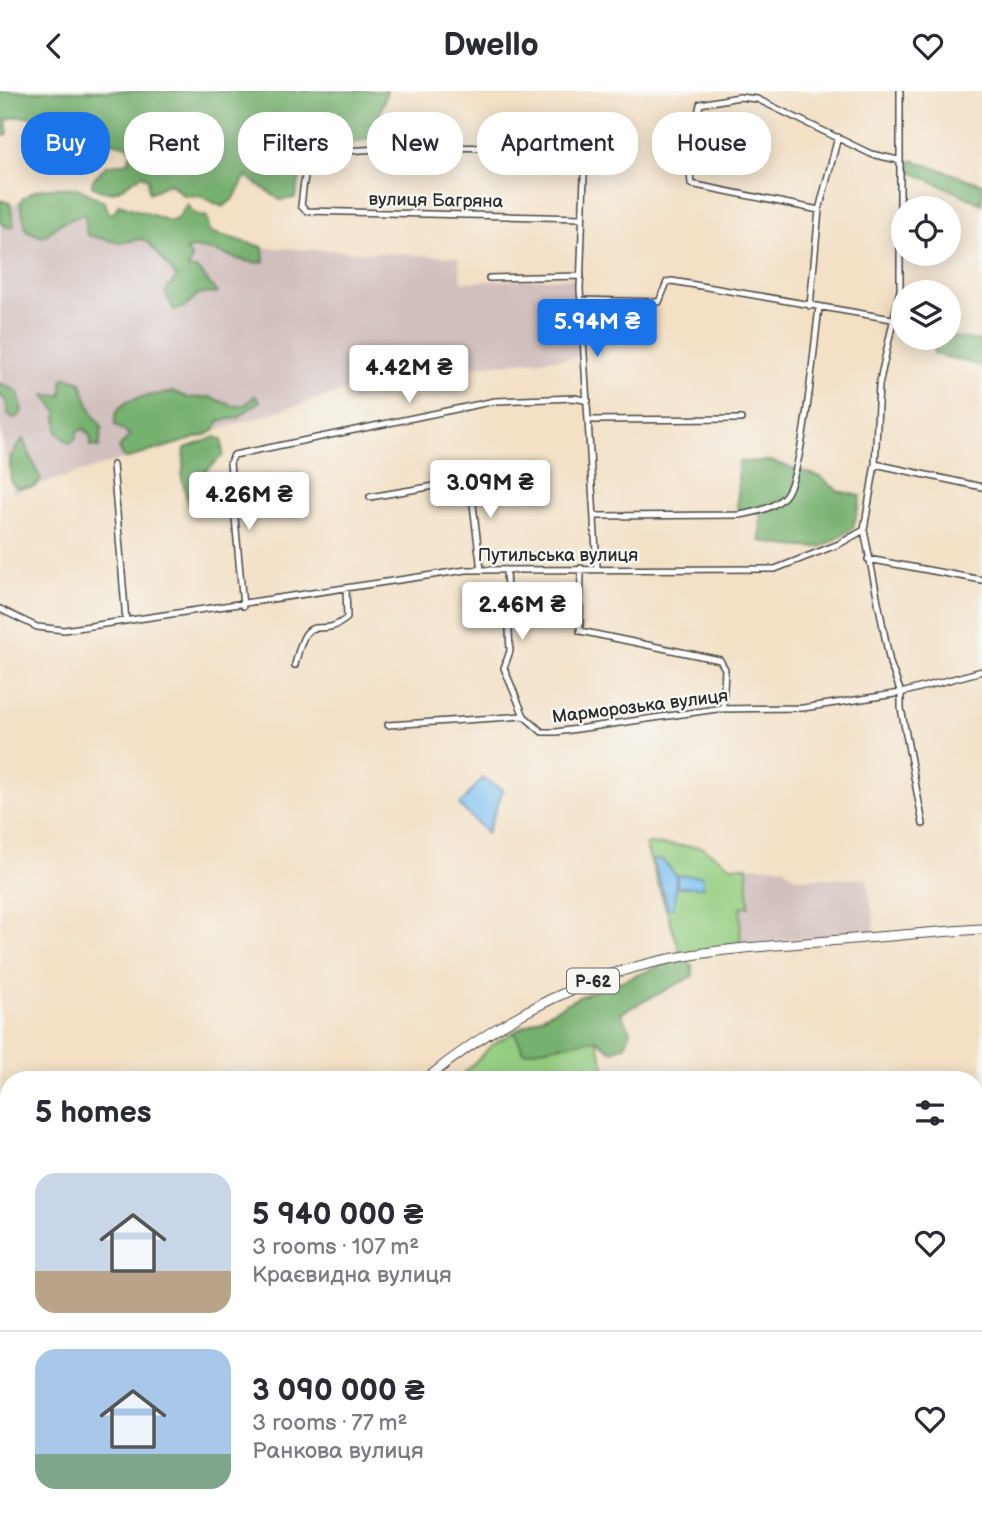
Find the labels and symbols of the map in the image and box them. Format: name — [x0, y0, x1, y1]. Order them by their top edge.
street label: вулиця Багряна — [369, 189, 504, 212]
pin: 5.94M ₴ — [532, 299, 662, 359]
pin: 4.42M ₴ — [344, 345, 474, 405]
pin: 3.09M ₴ — [425, 461, 555, 520]
pin: 4.26M ₴ — [184, 473, 314, 532]
street label: Путильська вулиця — [478, 545, 638, 566]
pin: 2.46M ₴ — [457, 582, 587, 642]
street label: Марморозька вулиця — [551, 685, 729, 728]
road number: Р-62 — [567, 968, 619, 993]

